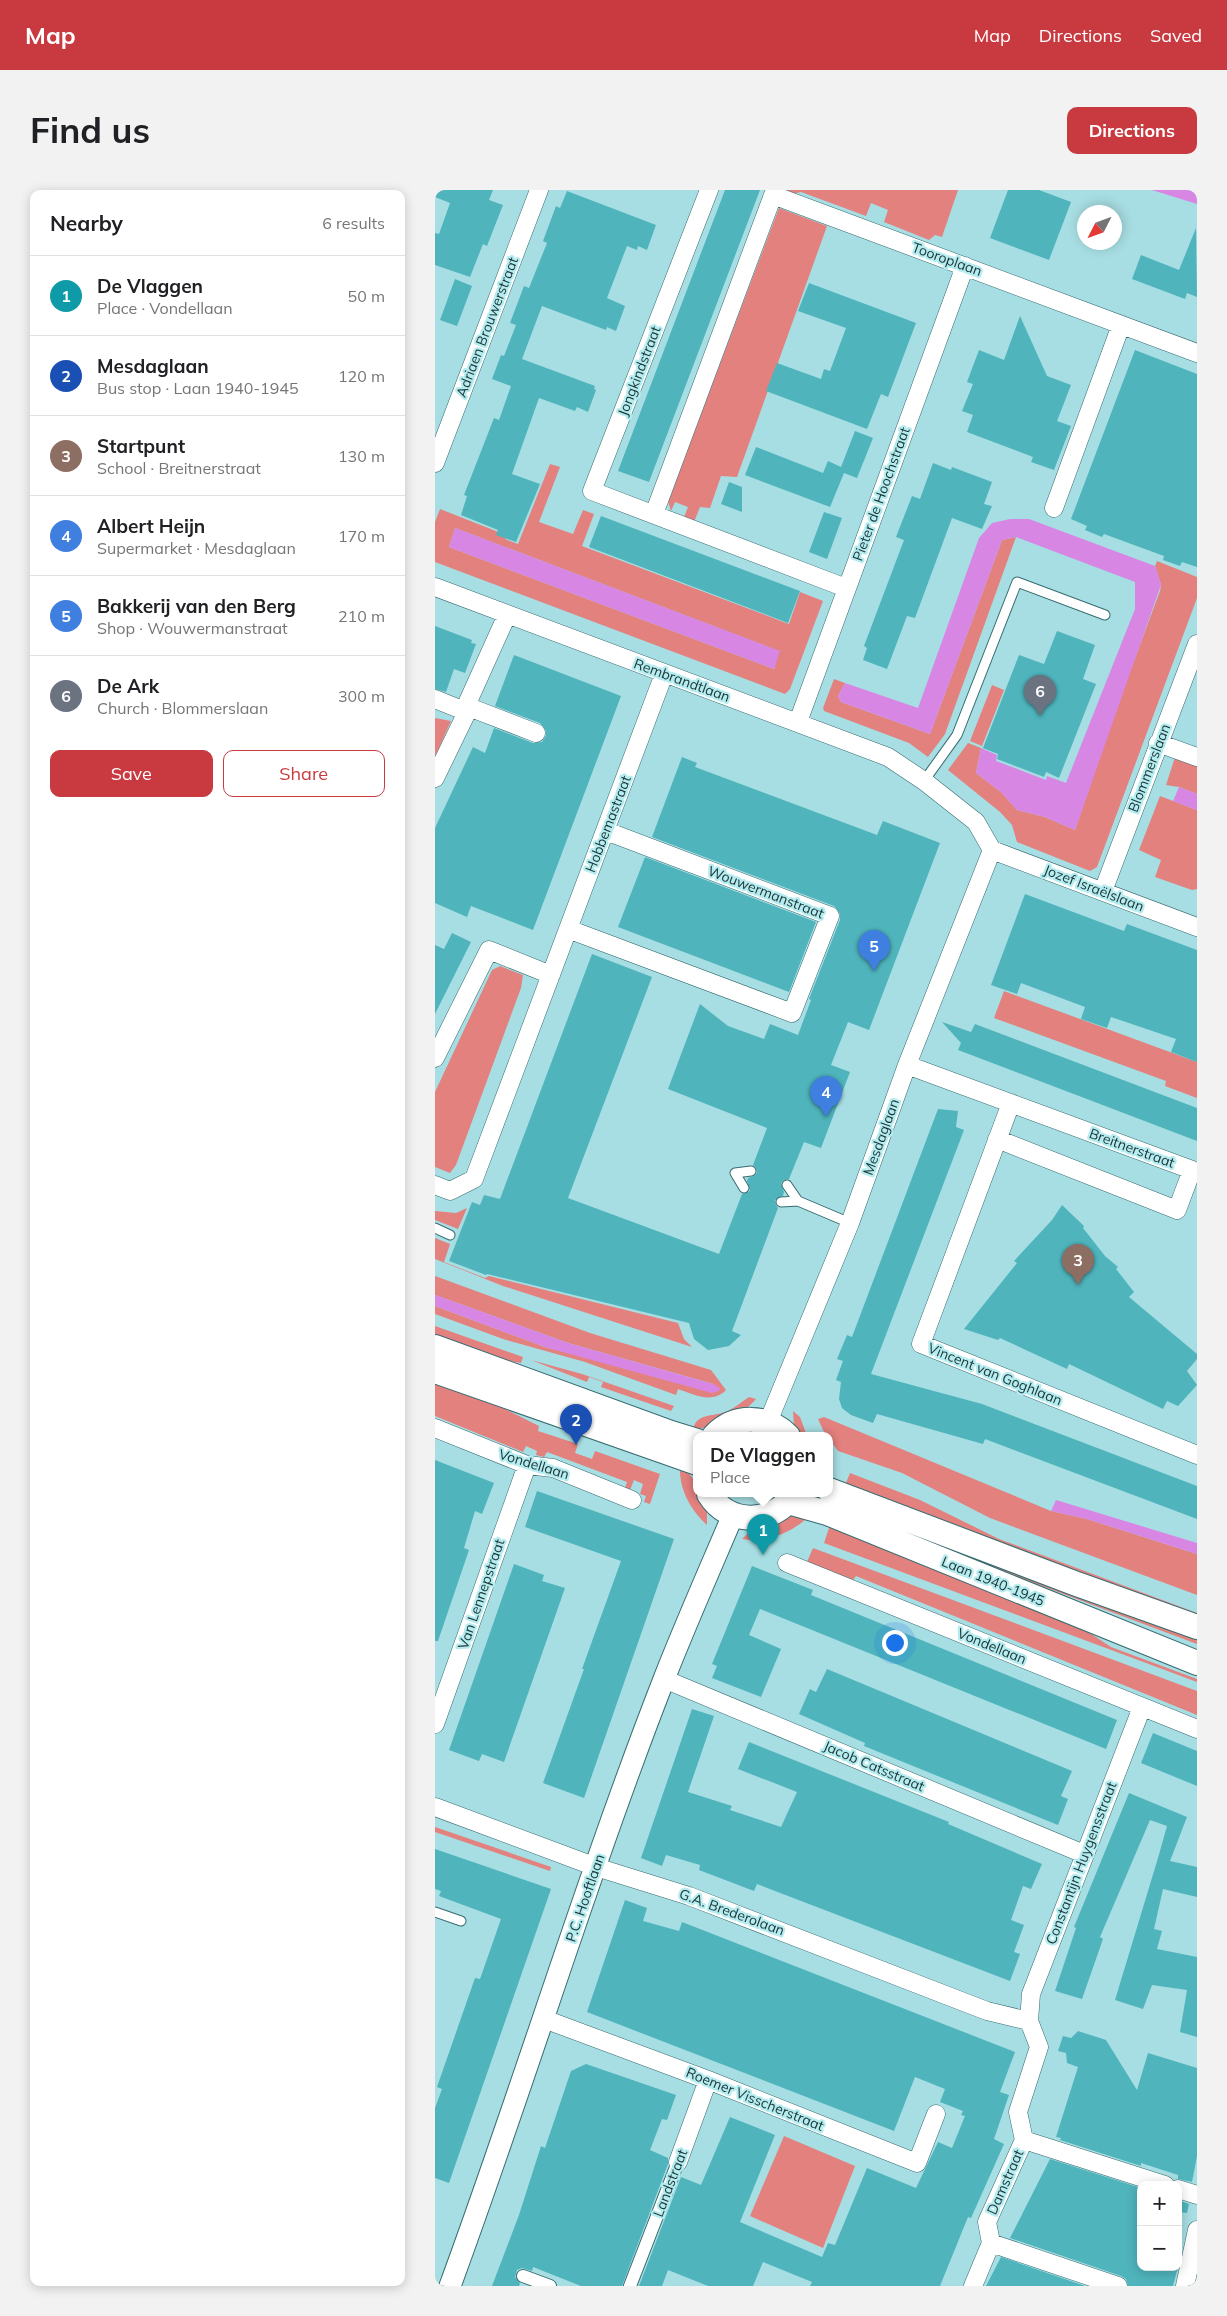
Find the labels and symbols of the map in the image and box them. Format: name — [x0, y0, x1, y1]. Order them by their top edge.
north arrow — [1077, 205, 1122, 250]
street label: Tooroplaan — [910, 238, 984, 280]
street label: Adriaen Brouwerstraat — [452, 254, 522, 400]
street label: Jongkindstraat — [614, 323, 664, 419]
street label: Pieter de Hoochstraat — [848, 424, 914, 563]
street label: Rembrandtlaan — [631, 654, 733, 706]
pin: 6 — [1024, 675, 1056, 716]
street label: Blommerslaan — [1124, 721, 1174, 815]
street label: Hobbemastraat — [581, 773, 635, 875]
street label: Jozef Israëlslaan — [1041, 861, 1147, 915]
street label: Wouwermanstraat — [705, 862, 827, 922]
pin: 5 — [858, 930, 890, 971]
pin: 4 — [810, 1076, 842, 1117]
street label: Mesdaglaan — [859, 1096, 903, 1178]
street label: Breitnerstraat — [1087, 1124, 1177, 1172]
pin: 3 — [1062, 1244, 1094, 1285]
street label: Vincent van Goghlaan — [925, 1339, 1065, 1409]
pin: 2 — [560, 1404, 592, 1445]
street label: Vondellaan — [497, 1445, 571, 1483]
pin: 1 — [747, 1514, 779, 1555]
street label: Van Lennepstraat — [454, 1536, 508, 1651]
street label: Laan 1940-1945 — [939, 1552, 1047, 1610]
street label: Vondellaan — [955, 1624, 1029, 1668]
your location — [882, 1630, 908, 1656]
street label: Jacob Catsstraat — [821, 1737, 927, 1795]
street label: Constantijn Huygensstraat — [1042, 1779, 1120, 1947]
street label: P.C. Hooftlaan — [562, 1852, 608, 1944]
street label: G.A. Brederolaan — [677, 1885, 787, 1939]
street label: Roemer Visscherstraat — [683, 2063, 827, 2135]
street label: Landstraat — [649, 2146, 691, 2219]
street label: Damstraat — [983, 2146, 1027, 2217]

